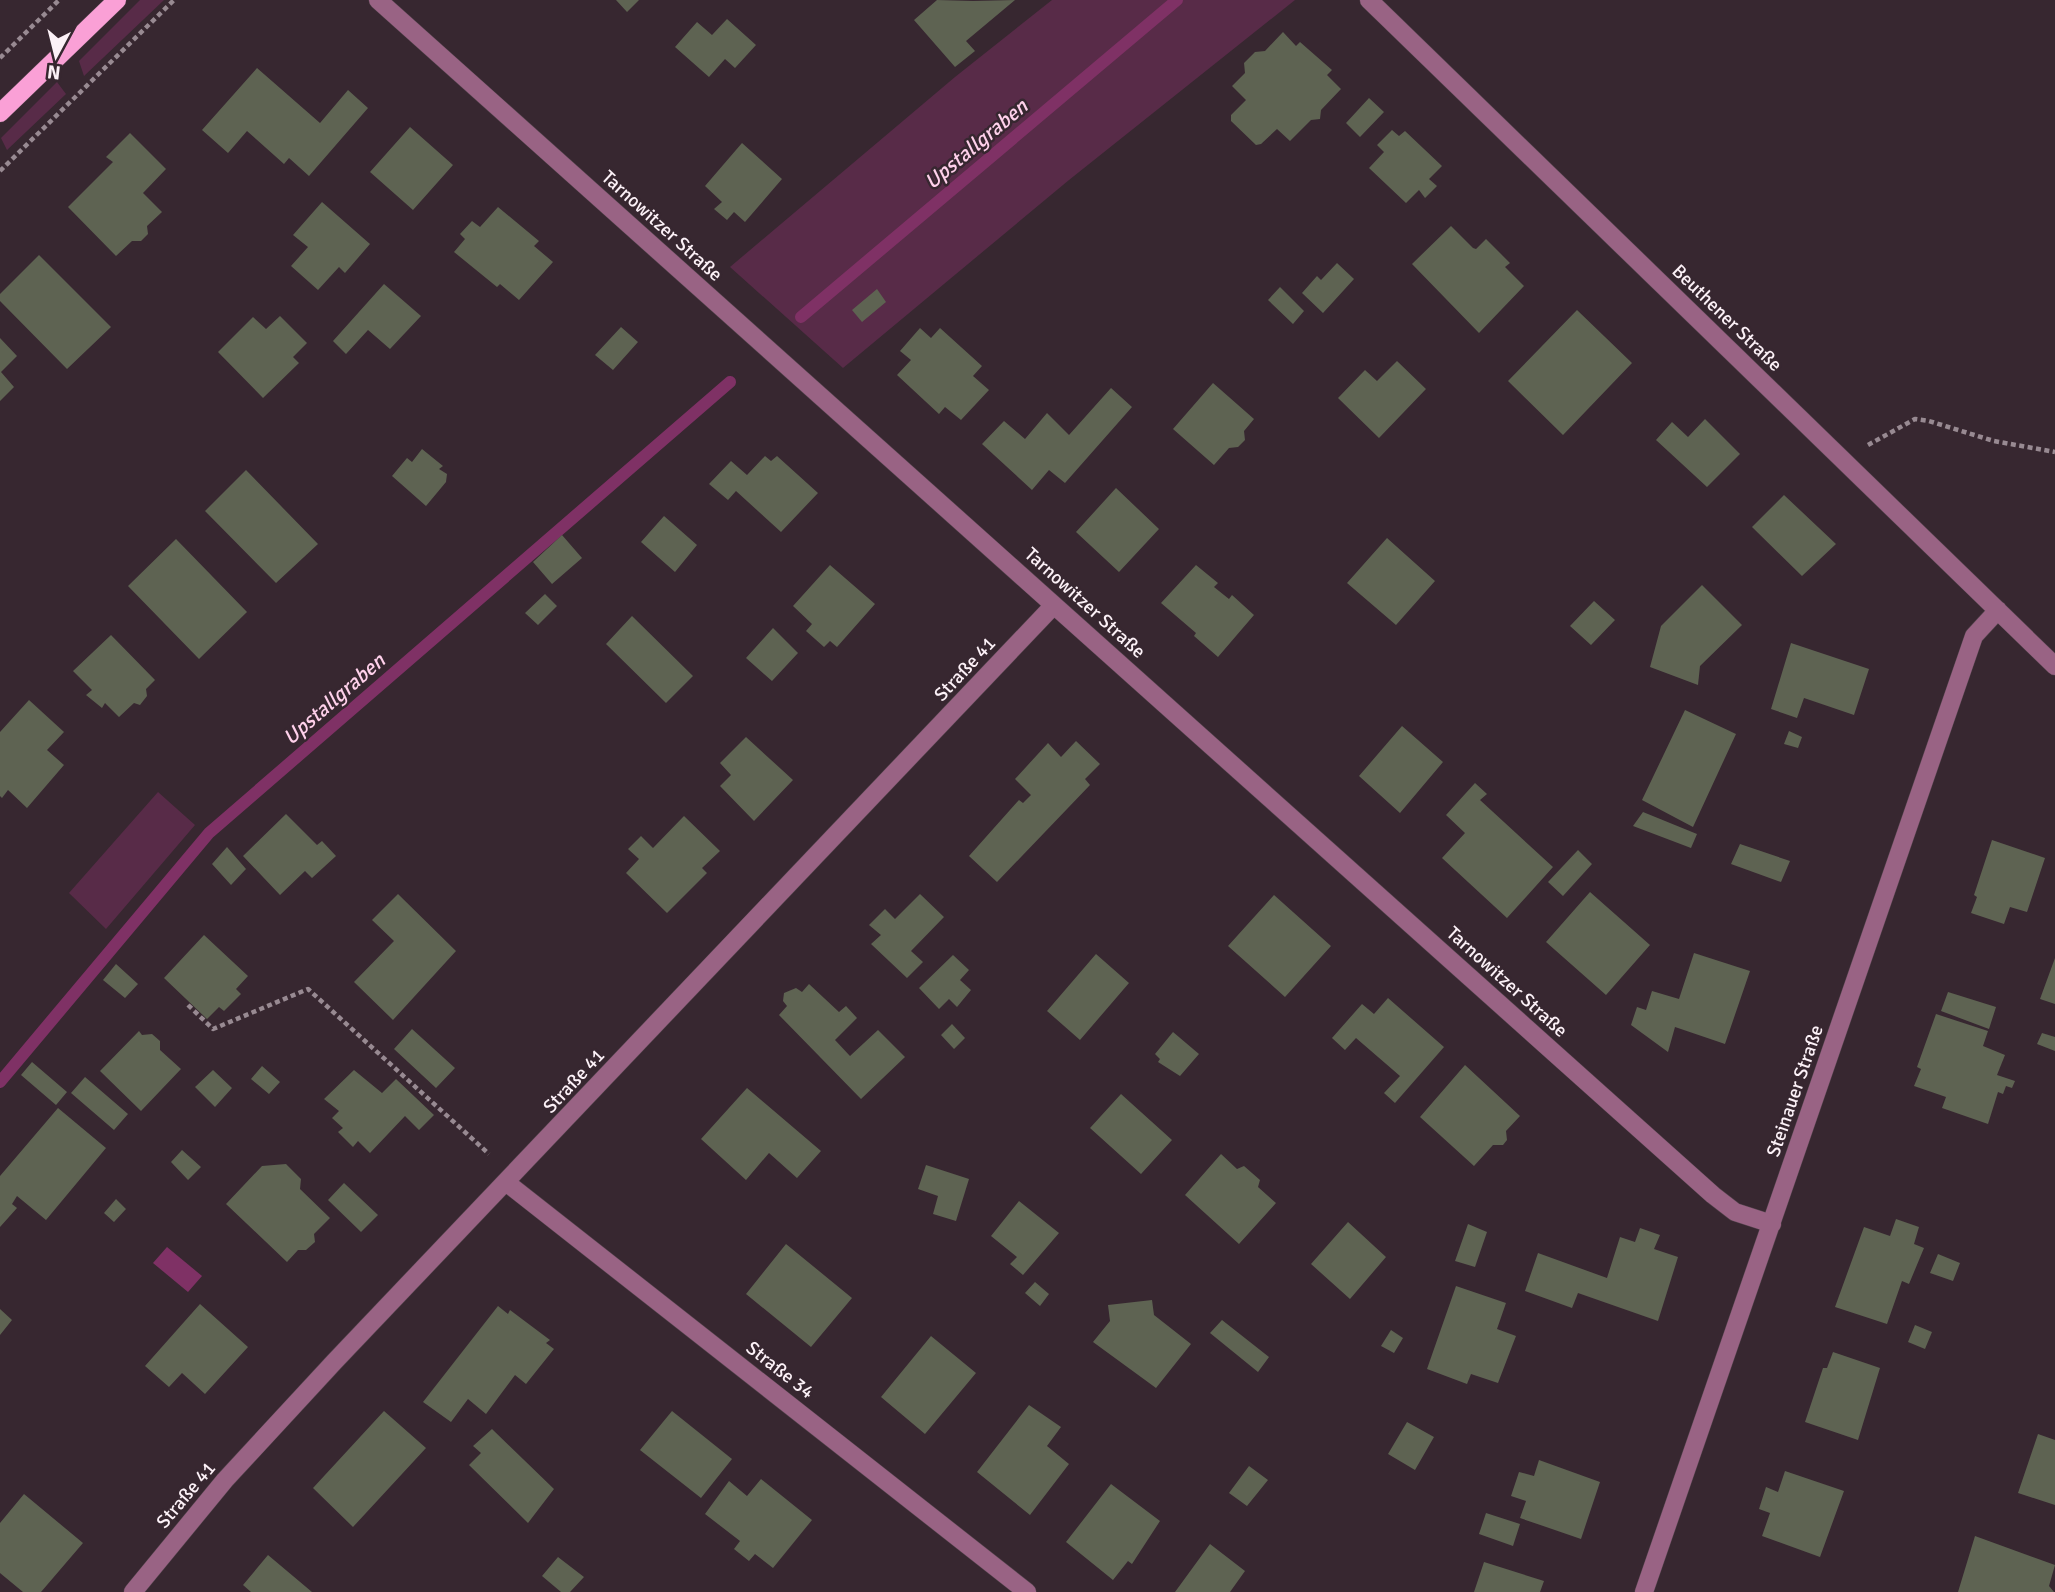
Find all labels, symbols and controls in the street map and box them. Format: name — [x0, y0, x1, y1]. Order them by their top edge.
north arrow — [21, 21, 91, 91]
text: N — [46, 59, 62, 85]
water label: Upstallgraben — [919, 93, 1033, 195]
street label: Tarnowitzer Straße — [597, 165, 727, 287]
street label: Beuthener Straße — [1667, 259, 1787, 377]
street label: Tarnowitzer Straße — [1020, 542, 1150, 664]
street label: Straße 41 — [929, 632, 1001, 706]
water label: Upstallgraben — [278, 647, 391, 750]
street label: Tarnowitzer Straße — [1442, 921, 1572, 1043]
street label: Steinauer Straße — [1761, 1022, 1829, 1160]
street label: Straße 41 — [538, 1044, 610, 1118]
street label: Straße 34 — [741, 1336, 819, 1404]
street label: Straße 41 — [151, 1457, 221, 1533]

